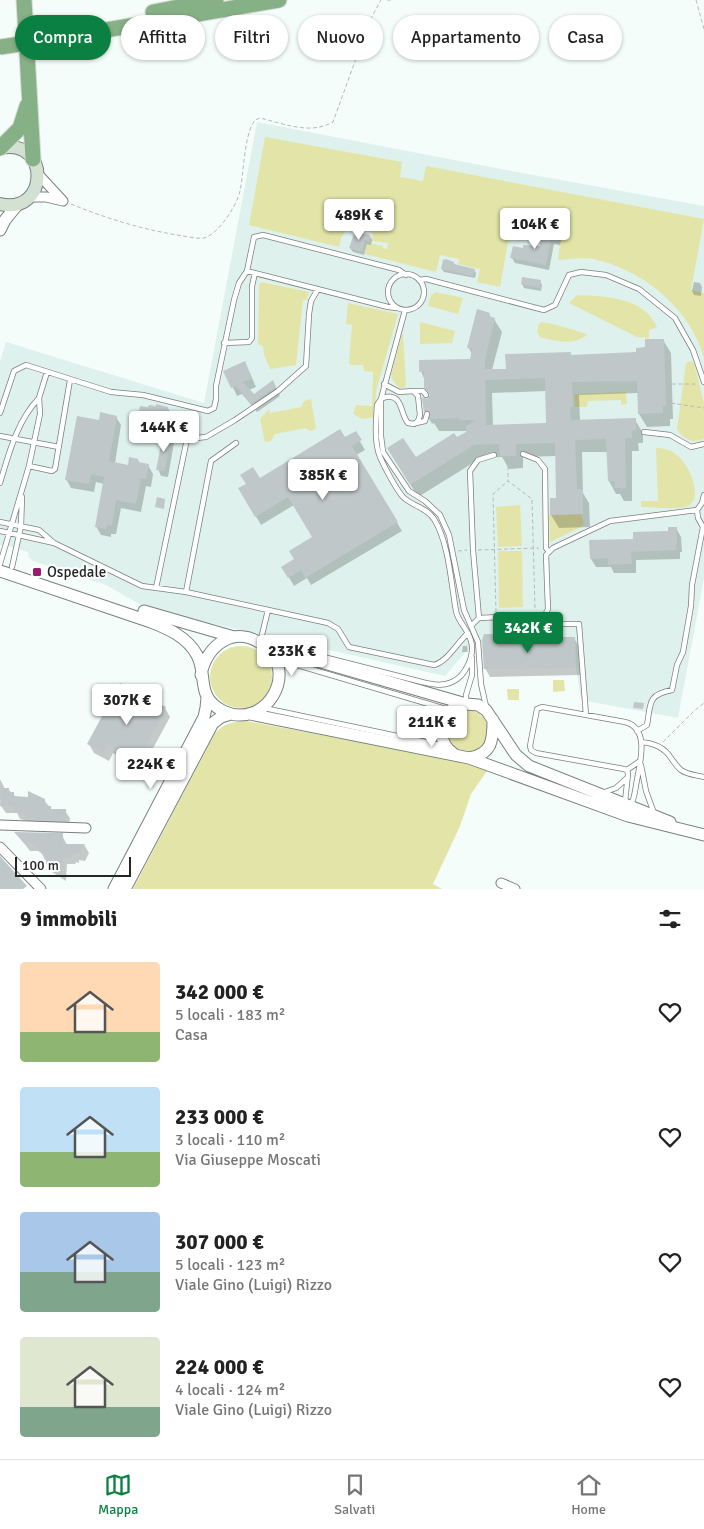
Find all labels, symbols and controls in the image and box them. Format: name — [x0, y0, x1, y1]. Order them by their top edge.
chip: Compra — [15, 15, 111, 60]
chip: Affitta — [121, 15, 205, 60]
chip: Filtri — [215, 15, 288, 60]
chip: Nuovo — [298, 15, 383, 60]
chip: Appartamento — [393, 15, 539, 60]
chip: Casa — [549, 15, 622, 60]
pin: 489K € — [318, 198, 400, 241]
text: 489K € — [335, 205, 383, 225]
pin: 104K € — [494, 208, 576, 250]
text: 104K € — [511, 214, 559, 234]
pin: 144K € — [123, 410, 205, 453]
text: 144K € — [140, 417, 188, 437]
pin: 385K € — [282, 458, 364, 501]
text: 385K € — [299, 465, 347, 485]
place label: Ospedale — [47, 563, 106, 581]
marker: Ospedale — [31, 566, 43, 578]
pin: 342K € — [487, 612, 569, 654]
text: 342K € — [504, 618, 552, 638]
pin: 233K € — [251, 634, 333, 677]
text: 233K € — [268, 641, 316, 661]
pin: 307K € — [86, 684, 168, 726]
text: 307K € — [103, 690, 151, 710]
pin: 211K € — [391, 706, 473, 748]
text: 211K € — [408, 712, 456, 732]
pin: 224K € — [110, 748, 192, 790]
text: 224K € — [127, 754, 175, 774]
scale bar — [15, 854, 131, 877]
text: 100 m — [22, 857, 59, 874]
icon: filters — [656, 905, 684, 933]
text: 9 immobili — [20, 906, 117, 932]
text: 342 000 € — [175, 979, 264, 1005]
icon: home — [60, 982, 120, 1042]
icon: heart — [656, 998, 684, 1026]
text: 5 locali · 183 m² — [175, 1005, 285, 1025]
text: Casa — [175, 1025, 208, 1045]
text: 233 000 € — [175, 1104, 264, 1130]
icon: home — [60, 1107, 120, 1167]
icon: heart — [656, 1123, 684, 1151]
text: 3 locali · 110 m² — [175, 1130, 285, 1150]
text: Via Giuseppe Moscati — [175, 1150, 321, 1170]
text: 307 000 € — [175, 1229, 264, 1255]
icon: home — [60, 1232, 120, 1292]
icon: heart — [656, 1248, 684, 1276]
text: 5 locali · 123 m² — [175, 1255, 285, 1275]
text: Viale Gino (Luigi) Rizzo — [175, 1275, 332, 1295]
text: 224 000 € — [175, 1354, 264, 1380]
icon: home — [60, 1357, 120, 1417]
icon: heart — [656, 1373, 684, 1401]
text: 4 locali · 124 m² — [175, 1380, 285, 1400]
text: Viale Gino (Luigi) Rizzo — [175, 1400, 332, 1420]
tab: Mappa — [98, 1471, 138, 1518]
tab: Salvati — [334, 1471, 375, 1518]
tab: Home — [571, 1471, 606, 1518]

